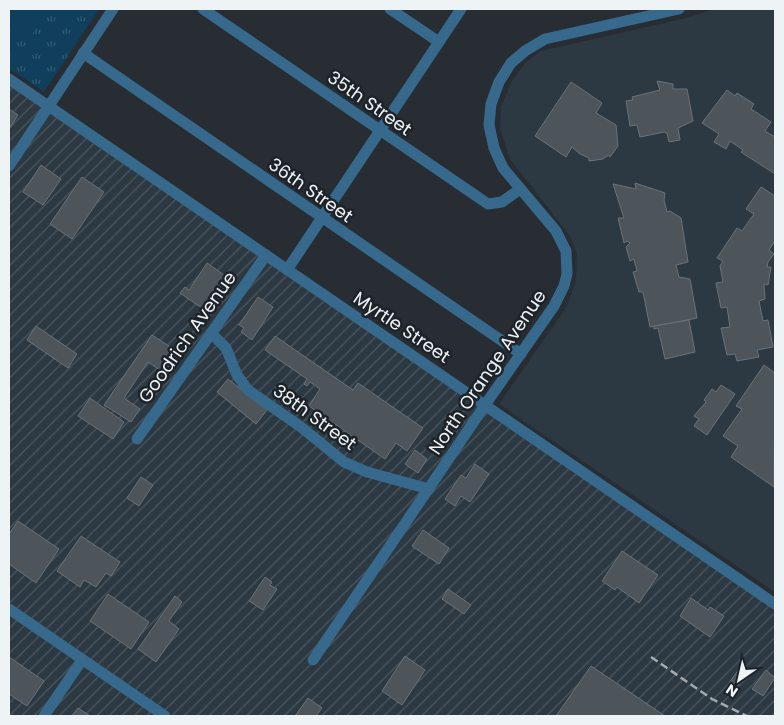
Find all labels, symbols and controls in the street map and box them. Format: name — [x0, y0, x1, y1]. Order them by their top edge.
street label: 35th Street — [323, 65, 417, 141]
street label: 36th Street — [264, 152, 358, 228]
street label: Goodrich Avenue — [132, 266, 242, 408]
street label: Myrtle Street — [349, 285, 455, 369]
street label: North Orange Avenue — [422, 285, 552, 459]
street label: 38th Street — [268, 378, 362, 456]
north arrow — [714, 655, 764, 705]
text: N — [722, 680, 742, 702]

